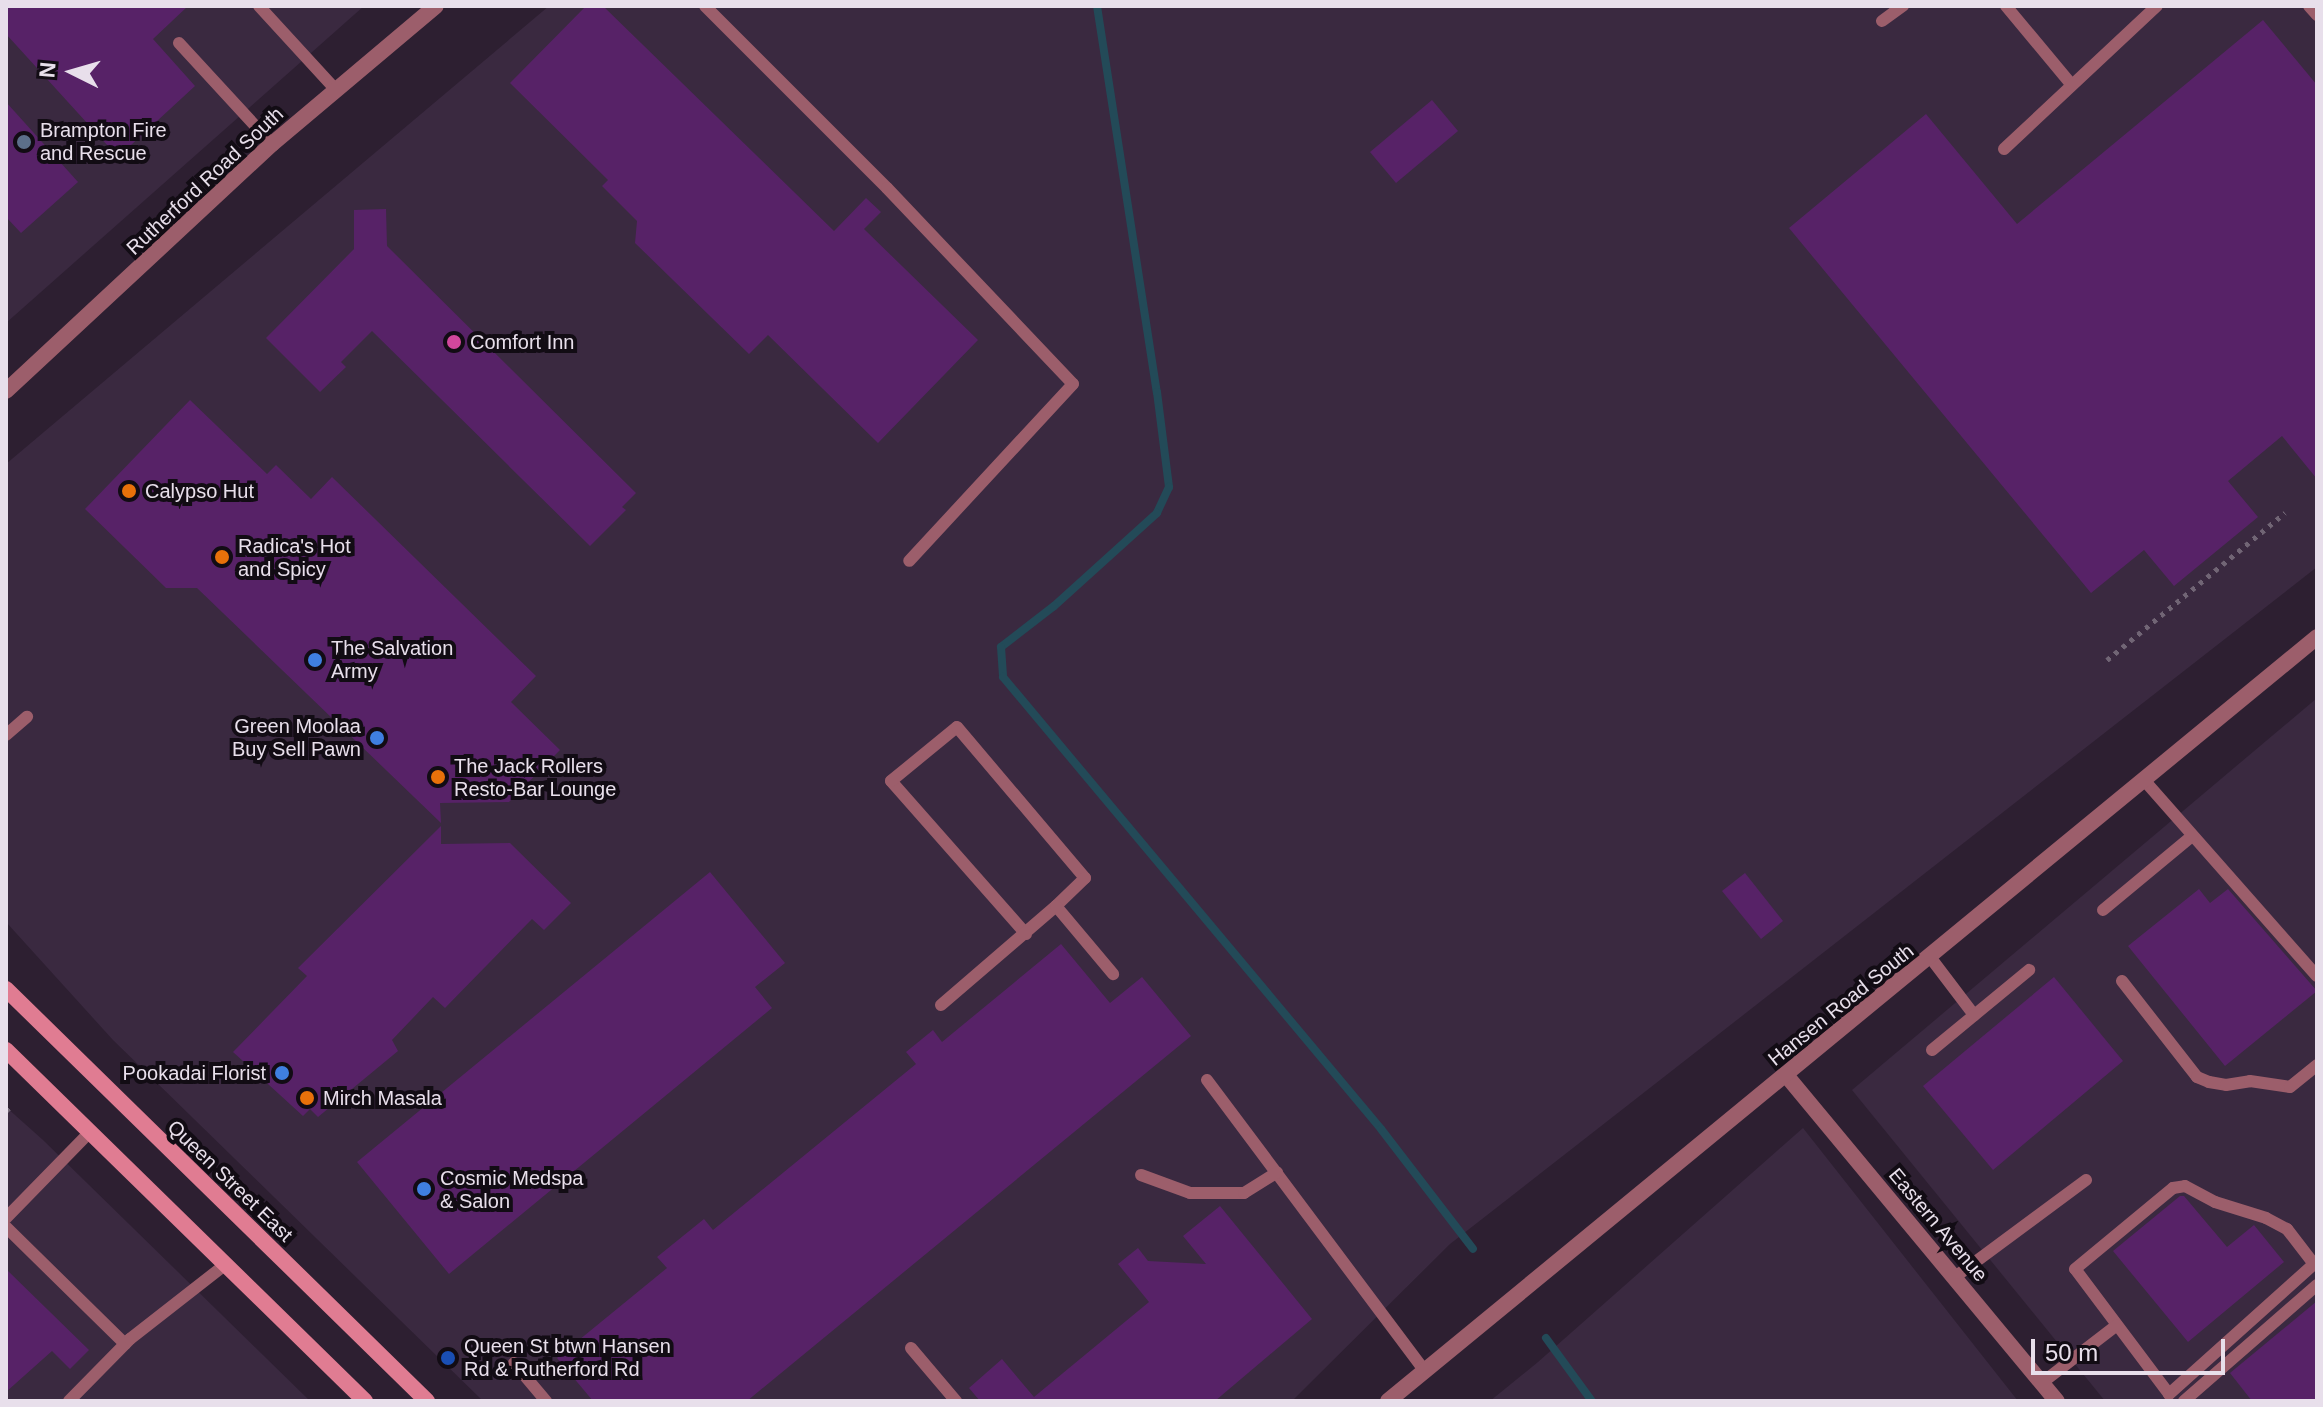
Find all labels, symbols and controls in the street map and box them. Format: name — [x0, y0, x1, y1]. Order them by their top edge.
north arrow — [32, 32, 112, 112]
text: N — [34, 61, 61, 79]
street label: Rutherford Road South — [122, 102, 288, 260]
place label: Brampton Fire and Rescue — [40, 118, 167, 165]
marker: Brampton Fire and Rescue — [15, 133, 33, 151]
place label: Comfort Inn — [470, 330, 574, 354]
marker: Comfort Inn — [445, 333, 463, 351]
place label: Calypso Hut — [145, 479, 254, 503]
marker: Calypso Hut — [120, 482, 138, 500]
place label: Radica's Hot and Spicy — [238, 534, 351, 581]
marker: Radica's Hot and Spicy — [213, 548, 231, 566]
place label: The Salvation Army — [331, 636, 453, 683]
marker: The Salvation Army — [306, 651, 324, 669]
place label: Green Moolaa Buy Sell Pawn — [232, 714, 361, 761]
marker: Green Moolaa Buy Sell Pawn — [368, 729, 386, 747]
place label: The Jack Rollers Resto-Bar Lounge — [454, 754, 616, 801]
marker: The Jack Rollers Resto-Bar Lounge — [429, 768, 447, 786]
street label: Hansen Road South — [1763, 939, 1919, 1071]
place label: Pookadai Florist — [123, 1061, 266, 1085]
marker: Pookadai Florist — [273, 1064, 291, 1082]
place label: Mirch Masala — [323, 1086, 442, 1110]
marker: Mirch Masala — [298, 1089, 316, 1107]
street label: Queen Street East — [162, 1115, 298, 1247]
street label: Eastern Avenue — [1883, 1163, 1993, 1287]
place label: Cosmic Medspa & Salon — [440, 1166, 583, 1213]
marker: Cosmic Medspa & Salon — [415, 1180, 433, 1198]
scale bar — [2035, 1323, 2229, 1373]
place label: Queen St btwn Hansen Rd & Rutherford Rd — [464, 1334, 671, 1381]
text: 50 m — [2045, 1339, 2098, 1366]
marker: Queen St btwn Hansen Rd & Rutherford Rd — [439, 1349, 457, 1367]

